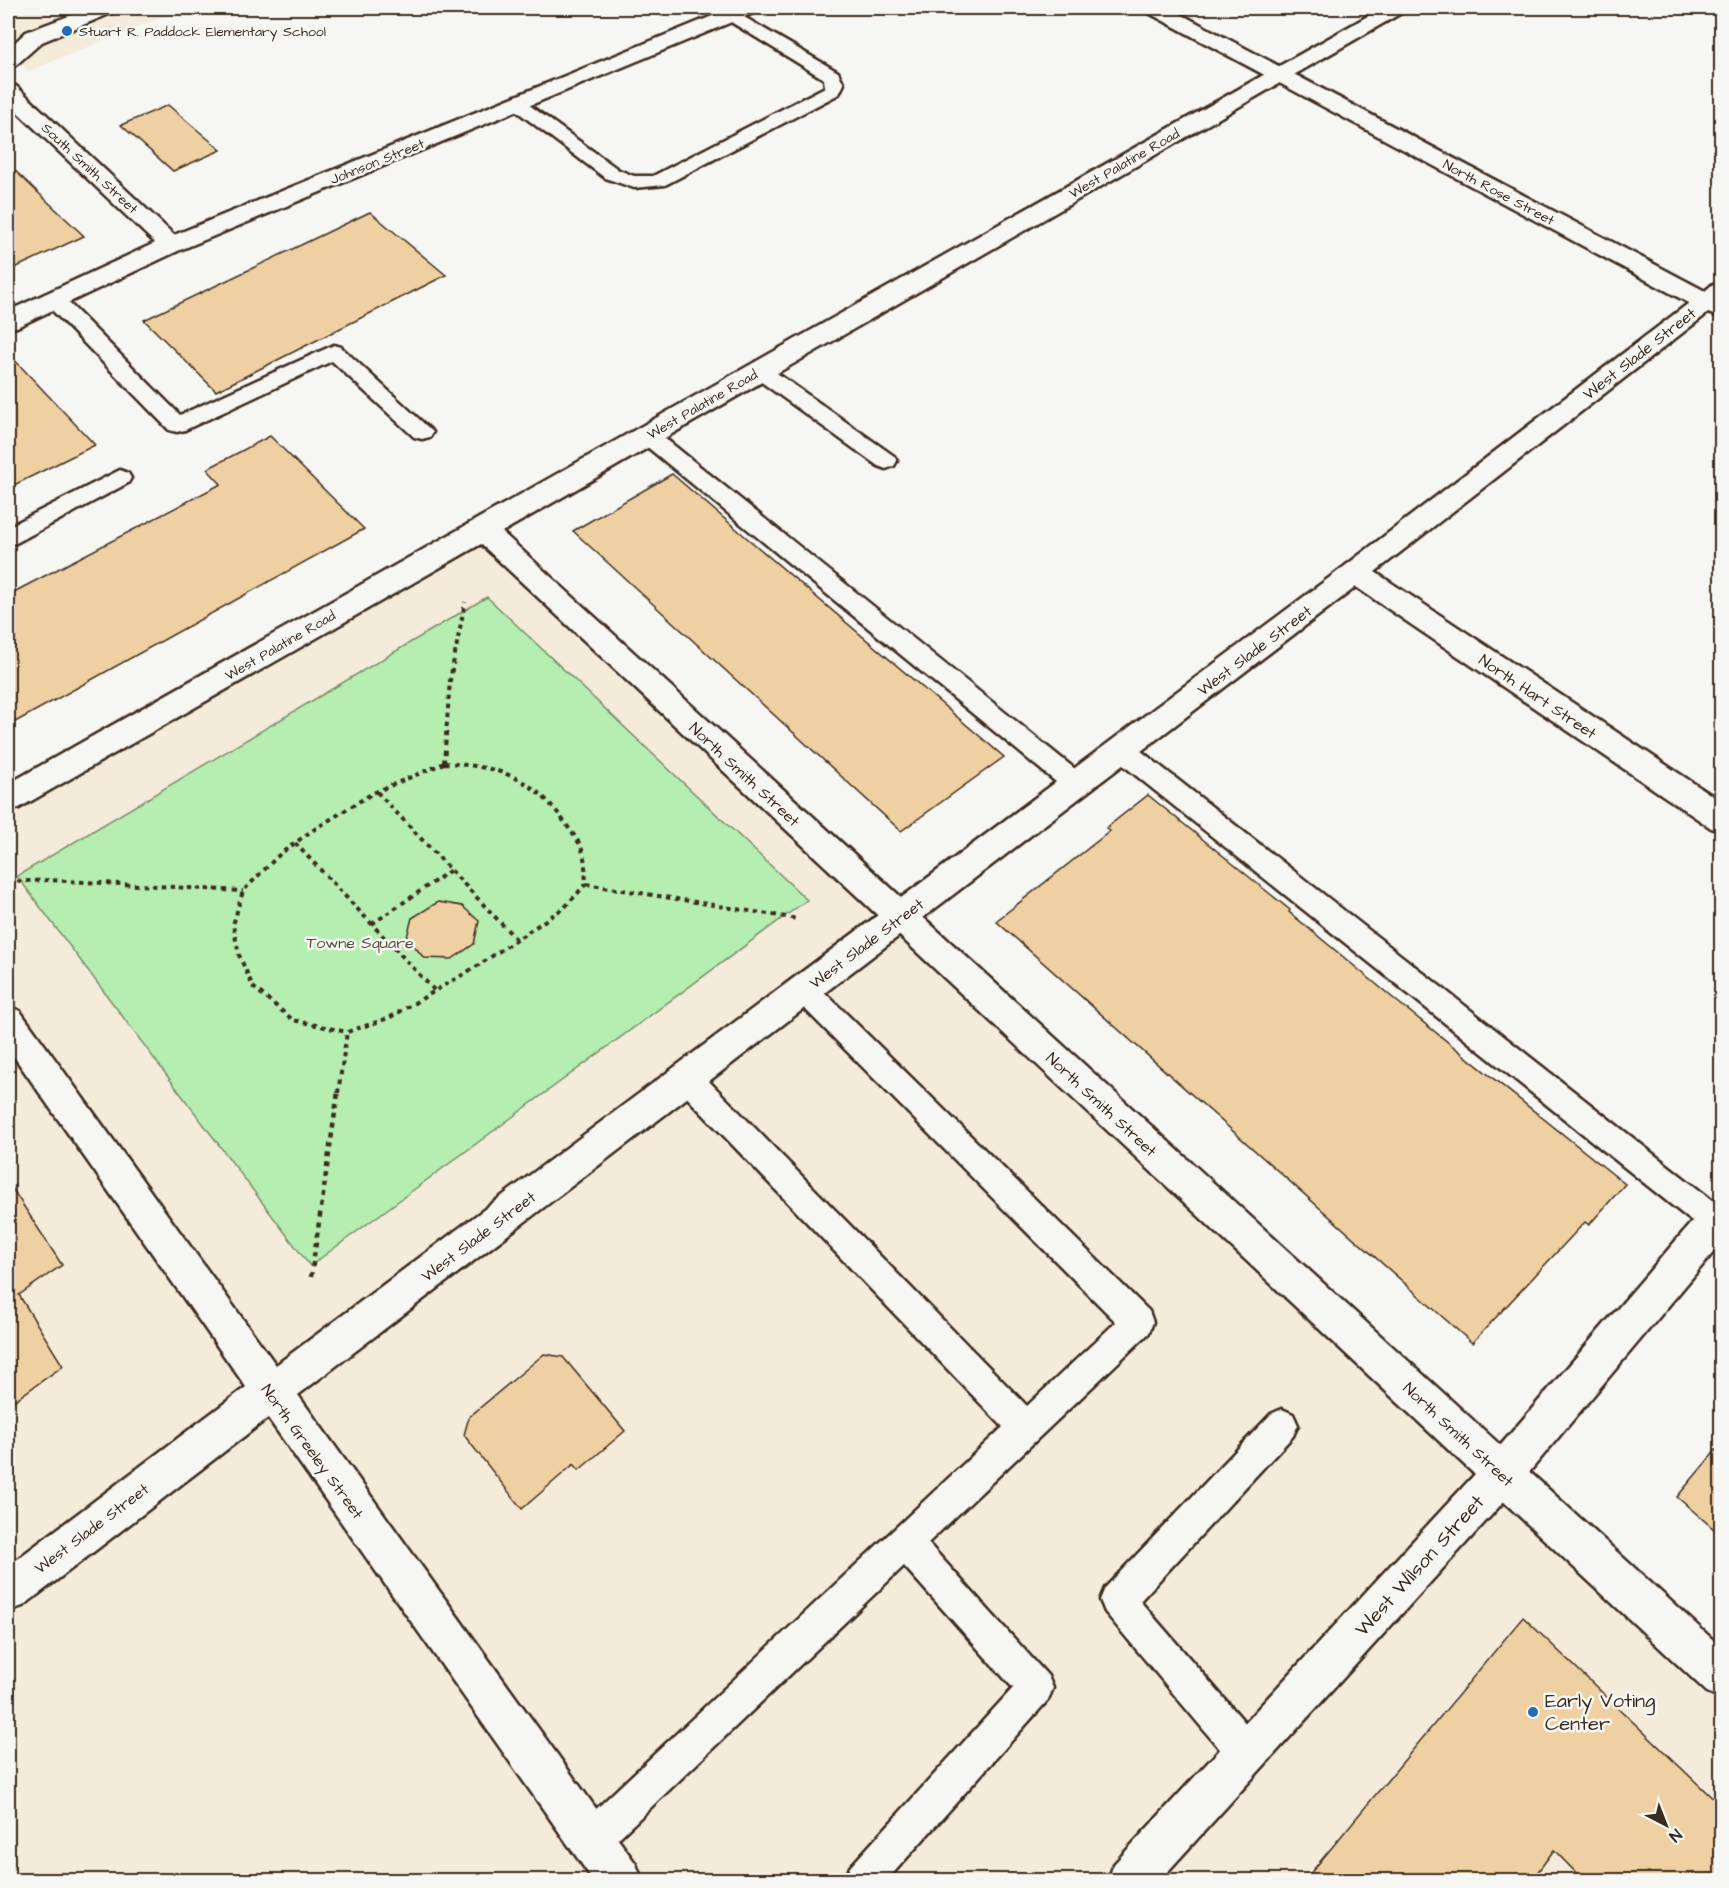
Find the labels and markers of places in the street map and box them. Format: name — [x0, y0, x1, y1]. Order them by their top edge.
place label: Stuart R. Paddock Elementary School — [79, 22, 326, 42]
marker: Stuart R. Paddock Elementary School — [60, 24, 74, 38]
place label: Early Voting Center — [1545, 1687, 1655, 1738]
marker: Early Voting Center — [1526, 1705, 1540, 1719]

